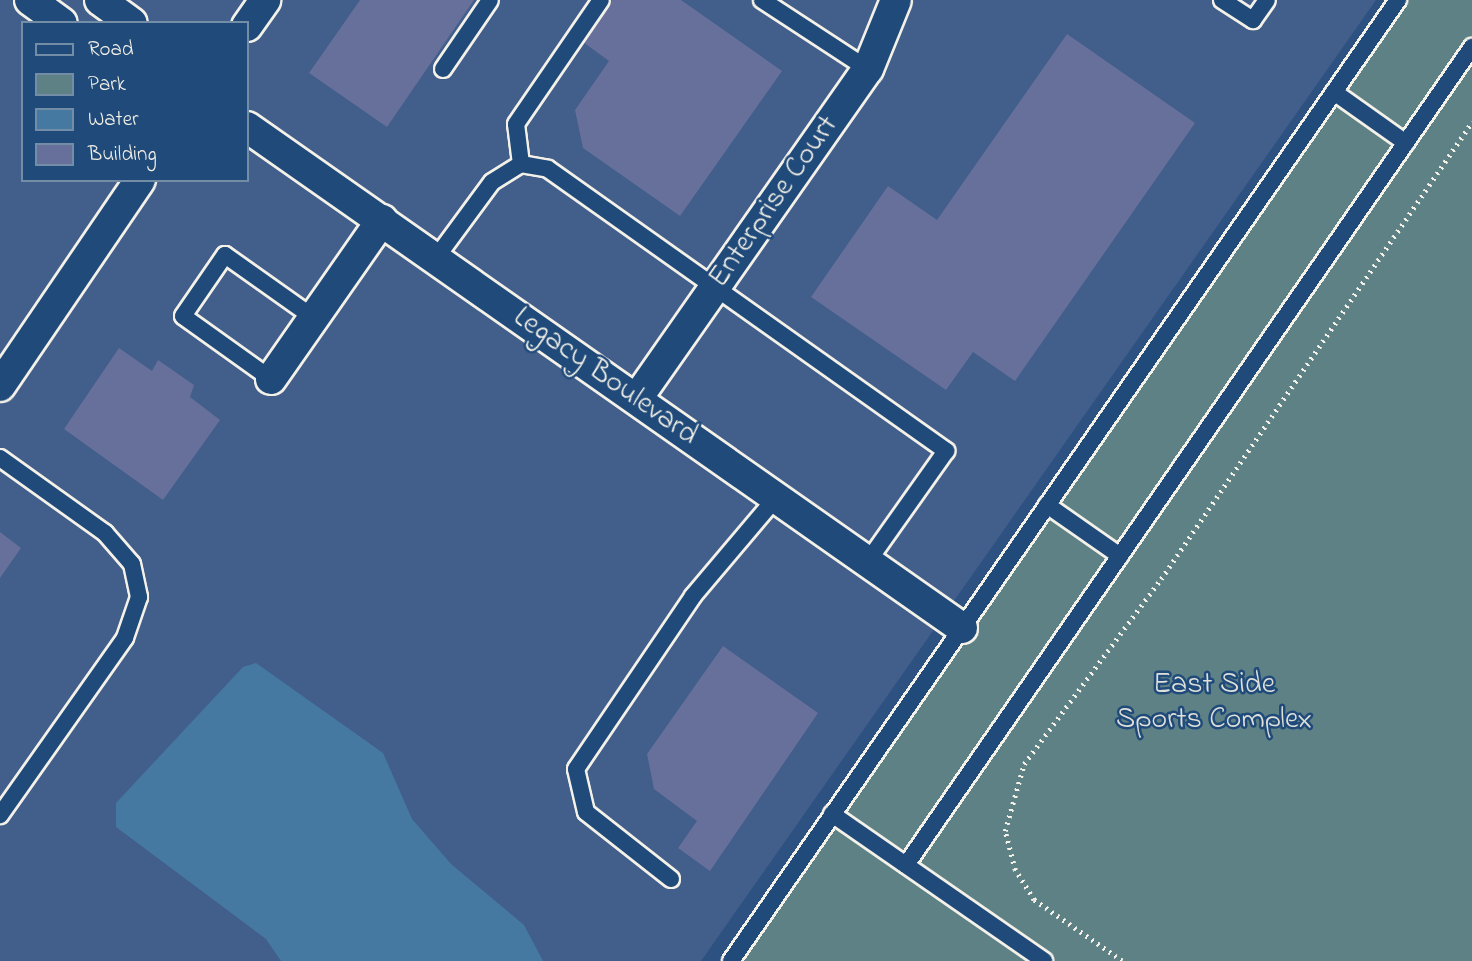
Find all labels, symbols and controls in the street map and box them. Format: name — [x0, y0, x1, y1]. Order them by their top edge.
legend — [21, 21, 248, 182]
text: Road — [88, 35, 134, 65]
text: Park — [88, 70, 126, 100]
text: Water — [88, 105, 139, 135]
street label: Enterprise Court — [701, 109, 847, 295]
text: Building — [88, 140, 157, 170]
street label: Legacy Boulevard — [506, 300, 704, 454]
park label: East Side Sports Complex — [1116, 667, 1312, 738]

